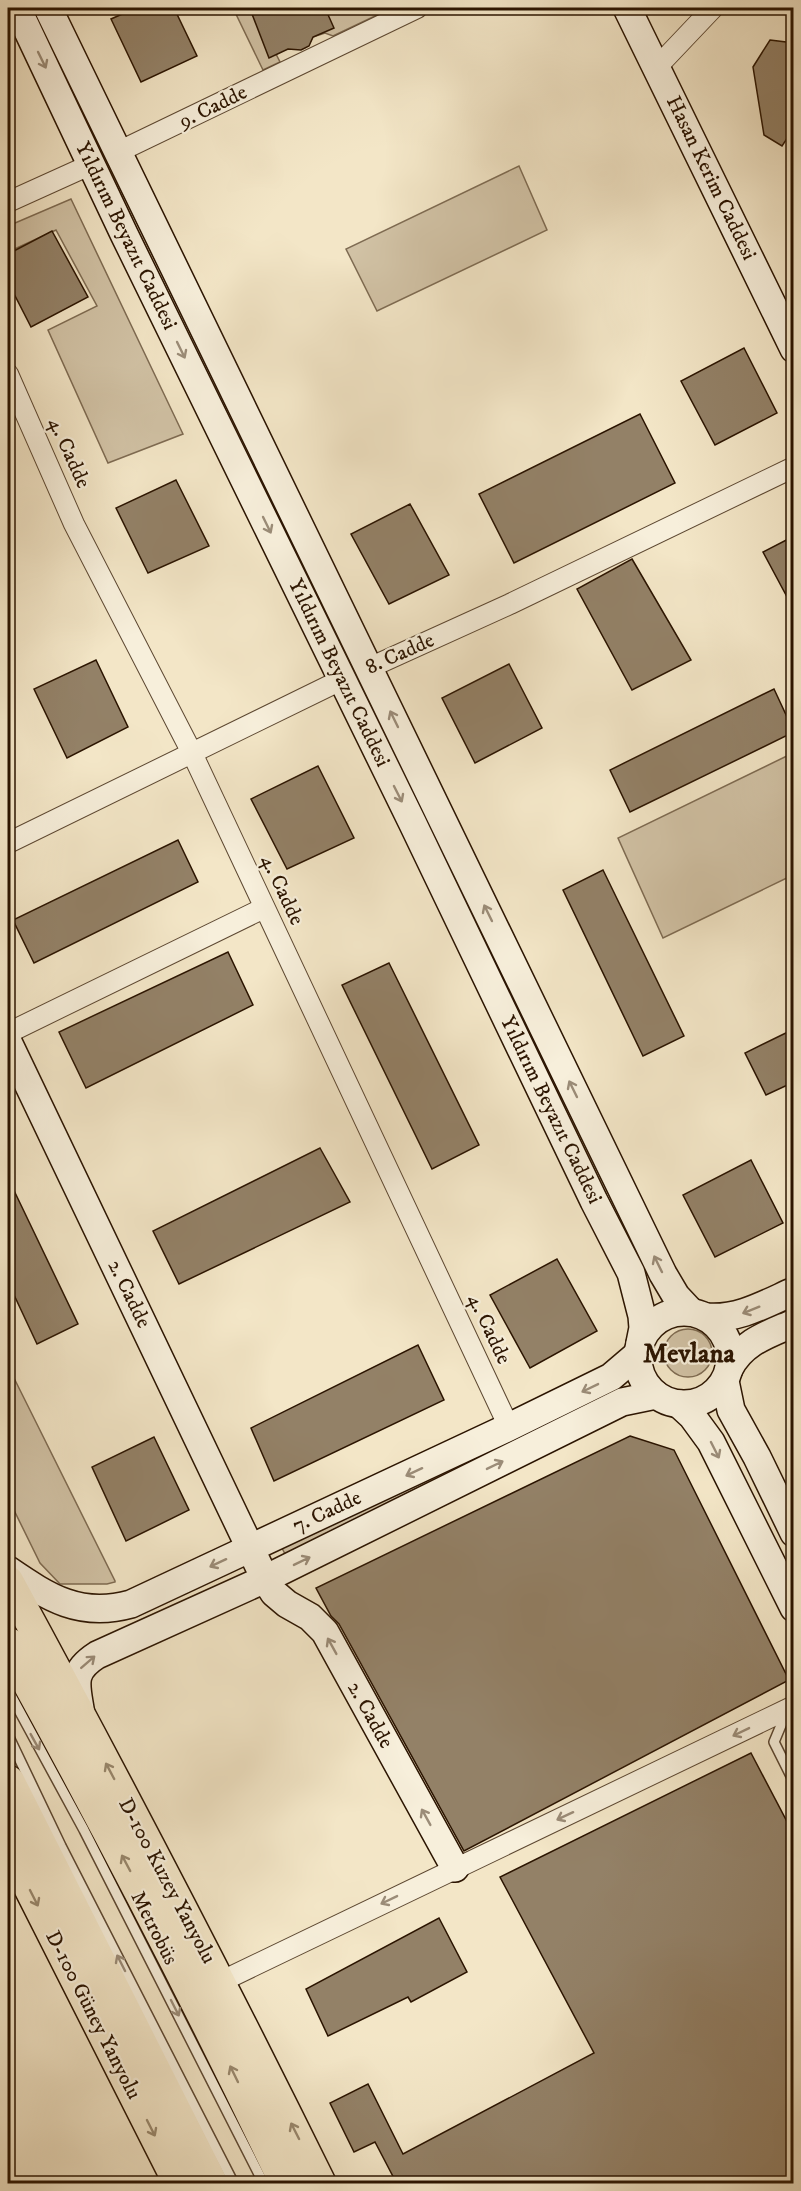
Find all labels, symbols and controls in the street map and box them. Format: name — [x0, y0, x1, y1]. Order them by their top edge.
one-way arrow — [37, 51, 48, 69]
street label: 9. Cadde — [174, 79, 252, 135]
street label: Hasan Kerim Caddesi — [660, 92, 762, 264]
street label: Yıldırım Beyazıt Caddesi — [69, 138, 183, 334]
one-way arrow — [175, 340, 187, 358]
street label: 4. Cadde — [42, 414, 96, 493]
one-way arrow — [261, 515, 273, 533]
street label: Yıldırım Beyazıt Caddesi — [282, 575, 396, 771]
street label: 8. Cadde — [362, 627, 439, 681]
one-way arrow — [388, 710, 399, 728]
one-way arrow — [393, 785, 404, 803]
street label: 4. Cadde — [254, 851, 310, 930]
one-way arrow — [482, 905, 493, 923]
street label: Yıldırım Beyazıt Caddesi — [494, 1012, 608, 1208]
one-way arrow — [566, 1080, 578, 1098]
street label: 2. Cadde — [101, 1256, 157, 1333]
one-way arrow — [651, 1256, 663, 1274]
street label: 4. Cadde — [461, 1290, 517, 1369]
one-way arrow — [742, 1305, 761, 1316]
district label: Mevlana — [643, 1337, 736, 1371]
one-way arrow — [581, 1382, 599, 1394]
one-way arrow — [710, 1440, 721, 1458]
one-way arrow — [486, 1459, 504, 1470]
one-way arrow — [406, 1466, 424, 1478]
street label: 7. Cadde — [288, 1485, 366, 1539]
one-way arrow — [292, 1555, 310, 1566]
one-way arrow — [210, 1557, 228, 1569]
one-way arrow — [326, 1638, 338, 1655]
one-way arrow — [80, 1655, 95, 1669]
street label: 2. Cadde — [341, 1677, 399, 1753]
one-way arrow — [732, 1727, 750, 1739]
one-way arrow — [29, 1733, 41, 1750]
one-way arrow — [104, 1763, 116, 1780]
street label: D-100 Kuzey Yanyolu — [112, 1794, 222, 1968]
one-way arrow — [420, 1808, 431, 1826]
one-way arrow — [557, 1811, 575, 1823]
one-way arrow — [120, 1854, 132, 1872]
street label: Metrobüs — [124, 1887, 184, 1969]
one-way arrow — [29, 1889, 40, 1907]
one-way arrow — [380, 1894, 398, 1906]
street label: D-100 Güney Yanyolu — [39, 1926, 147, 2104]
one-way arrow — [115, 1955, 126, 1973]
one-way arrow — [169, 1998, 181, 2016]
one-way arrow — [228, 2066, 240, 2084]
one-way arrow — [146, 2119, 157, 2137]
one-way arrow — [289, 2122, 301, 2140]

